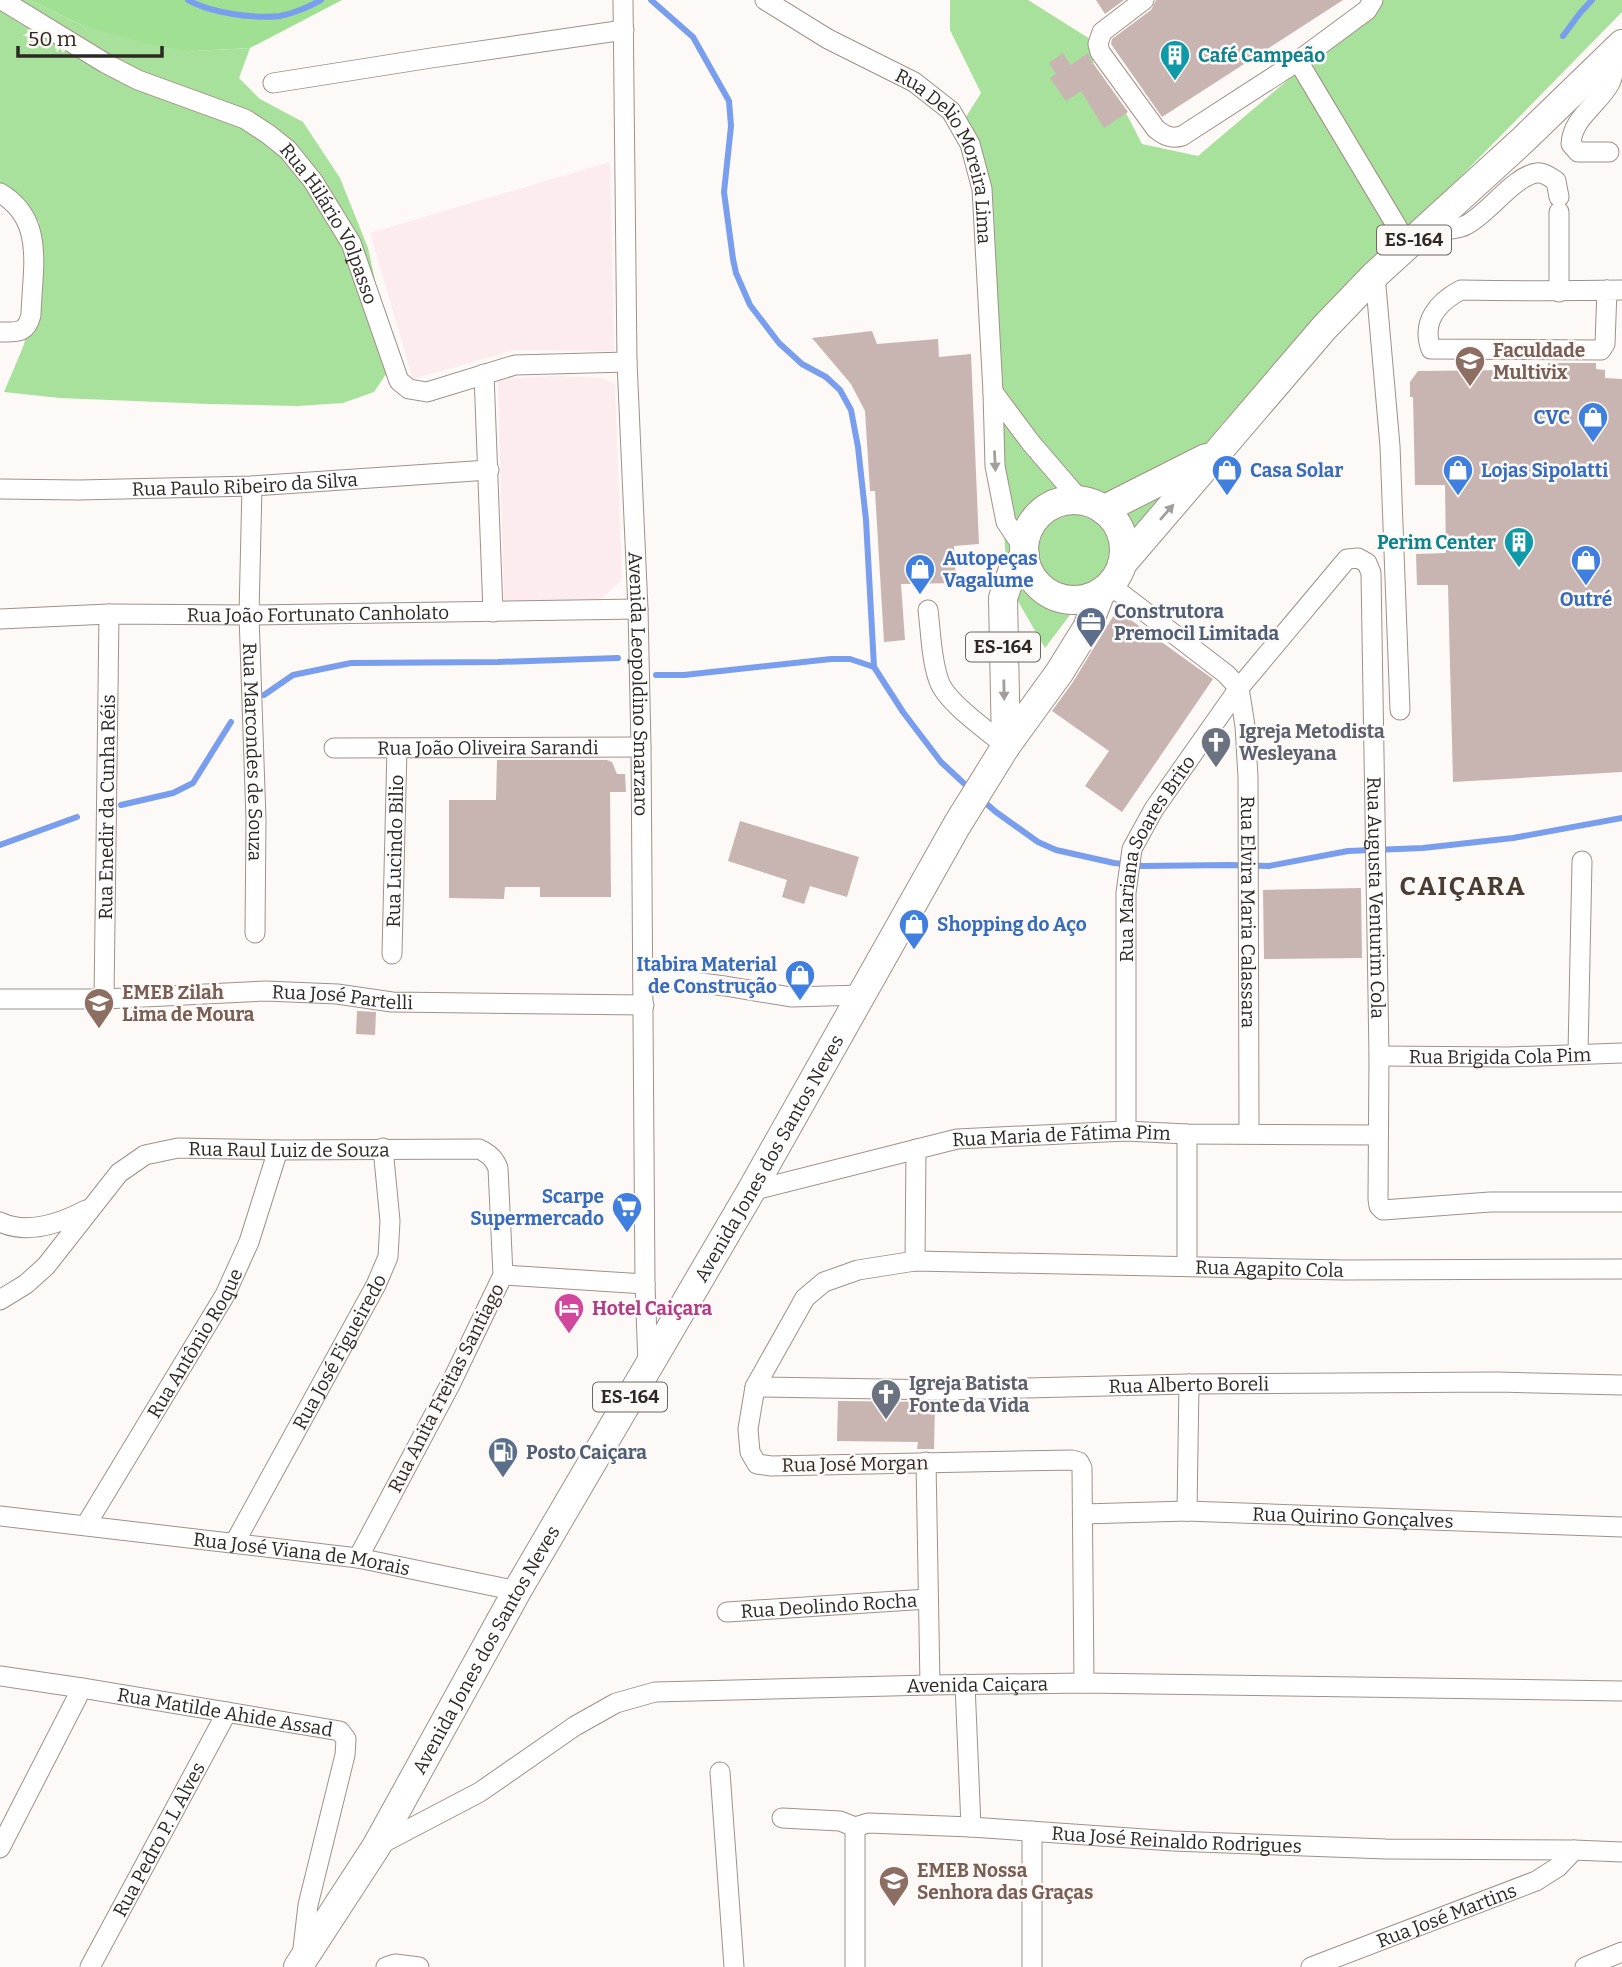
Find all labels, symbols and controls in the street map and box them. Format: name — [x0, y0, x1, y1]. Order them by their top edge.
scale bar — [18, 14, 161, 58]
text: 50 m — [28, 26, 77, 52]
building icon: Café Campeão — [1158, 38, 1192, 82]
place label: Café Campeão — [1198, 44, 1325, 67]
street label: Rua Delio Moreira Lima — [892, 63, 996, 245]
street label: Rua Hilário Volpasso — [275, 138, 383, 307]
road number: ES-164 — [1377, 226, 1451, 254]
place label: Faculdade Multivix — [1493, 339, 1585, 384]
school or university icon: Faculdade Multivix — [1453, 344, 1487, 388]
shop icon: CVC — [1576, 400, 1610, 444]
place label: CVC — [1533, 406, 1570, 429]
one-way arrow — [990, 450, 1001, 472]
shop icon: Casa Solar — [1210, 453, 1244, 497]
shop icon: Lojas Sipolatti — [1441, 453, 1475, 497]
place label: Casa Solar — [1250, 459, 1343, 482]
place label: Lojas Sipolatti — [1481, 459, 1608, 482]
street label: Rua Paulo Ribeiro da Silva — [132, 467, 359, 500]
one-way arrow — [1159, 503, 1175, 521]
building icon: Perim Center — [1502, 525, 1536, 569]
place label: Perim Center — [1377, 531, 1496, 554]
shop icon: Outré — [1569, 543, 1603, 587]
place label: Autopeças Vagalume — [943, 547, 1038, 592]
street label: Avenida Leopoldino Smarzaro — [624, 551, 653, 816]
shop icon: Autopeças Vagalume — [903, 552, 937, 596]
place label: Outré — [1560, 588, 1612, 611]
street label: Rua João Fortunato Canholato — [187, 600, 449, 627]
place label: Construtora Premocil Limitada — [1114, 600, 1280, 645]
office icon: Construtora Premocil Limitada — [1074, 605, 1108, 649]
road number: ES-164 — [966, 632, 1040, 662]
street label: Rua Marcondes de Souza — [238, 642, 268, 862]
one-way arrow — [998, 680, 1010, 702]
street label: Rua Enedir da Cunha Réis — [94, 694, 119, 920]
place label: Igreja Metodista Wesleyana — [1239, 720, 1385, 765]
church icon: Igreja Metodista Wesleyana — [1199, 725, 1233, 769]
street label: Rua João Oliveira Sarandi — [377, 736, 599, 759]
street label: Rua Mariana Soares Brito — [1114, 751, 1200, 962]
street label: Rua Lucindo Bilio — [381, 774, 408, 928]
street label: Rua Augusta Venturim Cola — [1363, 776, 1390, 1020]
street label: Rua Elvira Maria Calassara — [1237, 796, 1260, 1029]
district label: CAIÇARA — [1399, 871, 1527, 902]
shop icon: Shopping do Aço — [897, 907, 931, 951]
place label: Shopping do Aço — [937, 913, 1087, 936]
place label: Itabira Material de Construção — [637, 953, 777, 998]
shop icon: Itabira Material de Construção — [783, 958, 817, 1002]
street label: Rua José Partelli — [271, 980, 414, 1014]
place label: EMEB Zilah Lima de Moura — [122, 981, 255, 1026]
school or university icon: EMEB Zilah Lima de Moura — [82, 986, 116, 1030]
street label: Avenida Jones dos Santos Neves — [689, 1031, 848, 1286]
street label: Rua Brigida Cola Pim — [1409, 1043, 1591, 1069]
street label: Rua Maria de Fátima Pim — [952, 1119, 1171, 1151]
street label: Rua Raul Luiz de Souza — [188, 1137, 390, 1162]
place label: Scarpe Supermercado — [470, 1185, 604, 1230]
supermarket icon: Scarpe Supermercado — [610, 1190, 644, 1234]
street label: Rua Agapito Cola — [1195, 1255, 1345, 1282]
street label: Rua Antônio Roque — [142, 1265, 247, 1422]
street label: Rua José Figueiredo — [288, 1271, 391, 1433]
street label: Rua Anita Freitas Santiago — [383, 1280, 509, 1496]
hotel icon: Hotel Caiçara — [552, 1291, 586, 1335]
place label: Hotel Caiçara — [592, 1297, 713, 1320]
place label: Igreja Batista Fonte da Vida — [909, 1372, 1030, 1417]
street label: Rua Alberto Boreli — [1108, 1372, 1270, 1397]
church icon: Igreja Batista Fonte da Vida — [869, 1377, 903, 1421]
road number: ES-164 — [593, 1382, 667, 1412]
fuel station icon: Posto Caiçara — [486, 1435, 520, 1479]
place label: Posto Caiçara — [526, 1441, 647, 1464]
street label: Rua José Morgan — [781, 1451, 929, 1477]
street label: Rua Quirino Gonçalves — [1252, 1502, 1454, 1532]
street label: Avenida Jones dos Santos Neves — [407, 1521, 564, 1778]
street label: Rua José Viana de Morais — [192, 1527, 412, 1580]
street label: Rua Deolindo Rocha — [740, 1588, 918, 1623]
street label: Avenida Caiçara — [906, 1672, 1049, 1697]
street label: Rua Matilde Ahide Assad — [116, 1683, 335, 1741]
street label: Rua Pedro P. L Alves — [108, 1758, 209, 1920]
street label: Rua José Reinaldo Rodrigues — [1051, 1821, 1302, 1857]
place label: EMEB Nossa Senhora das Graças — [917, 1859, 1093, 1904]
school or university icon: EMEB Nossa Senhora das Graças — [877, 1864, 911, 1908]
street label: Rua José Martins — [1373, 1878, 1519, 1952]

